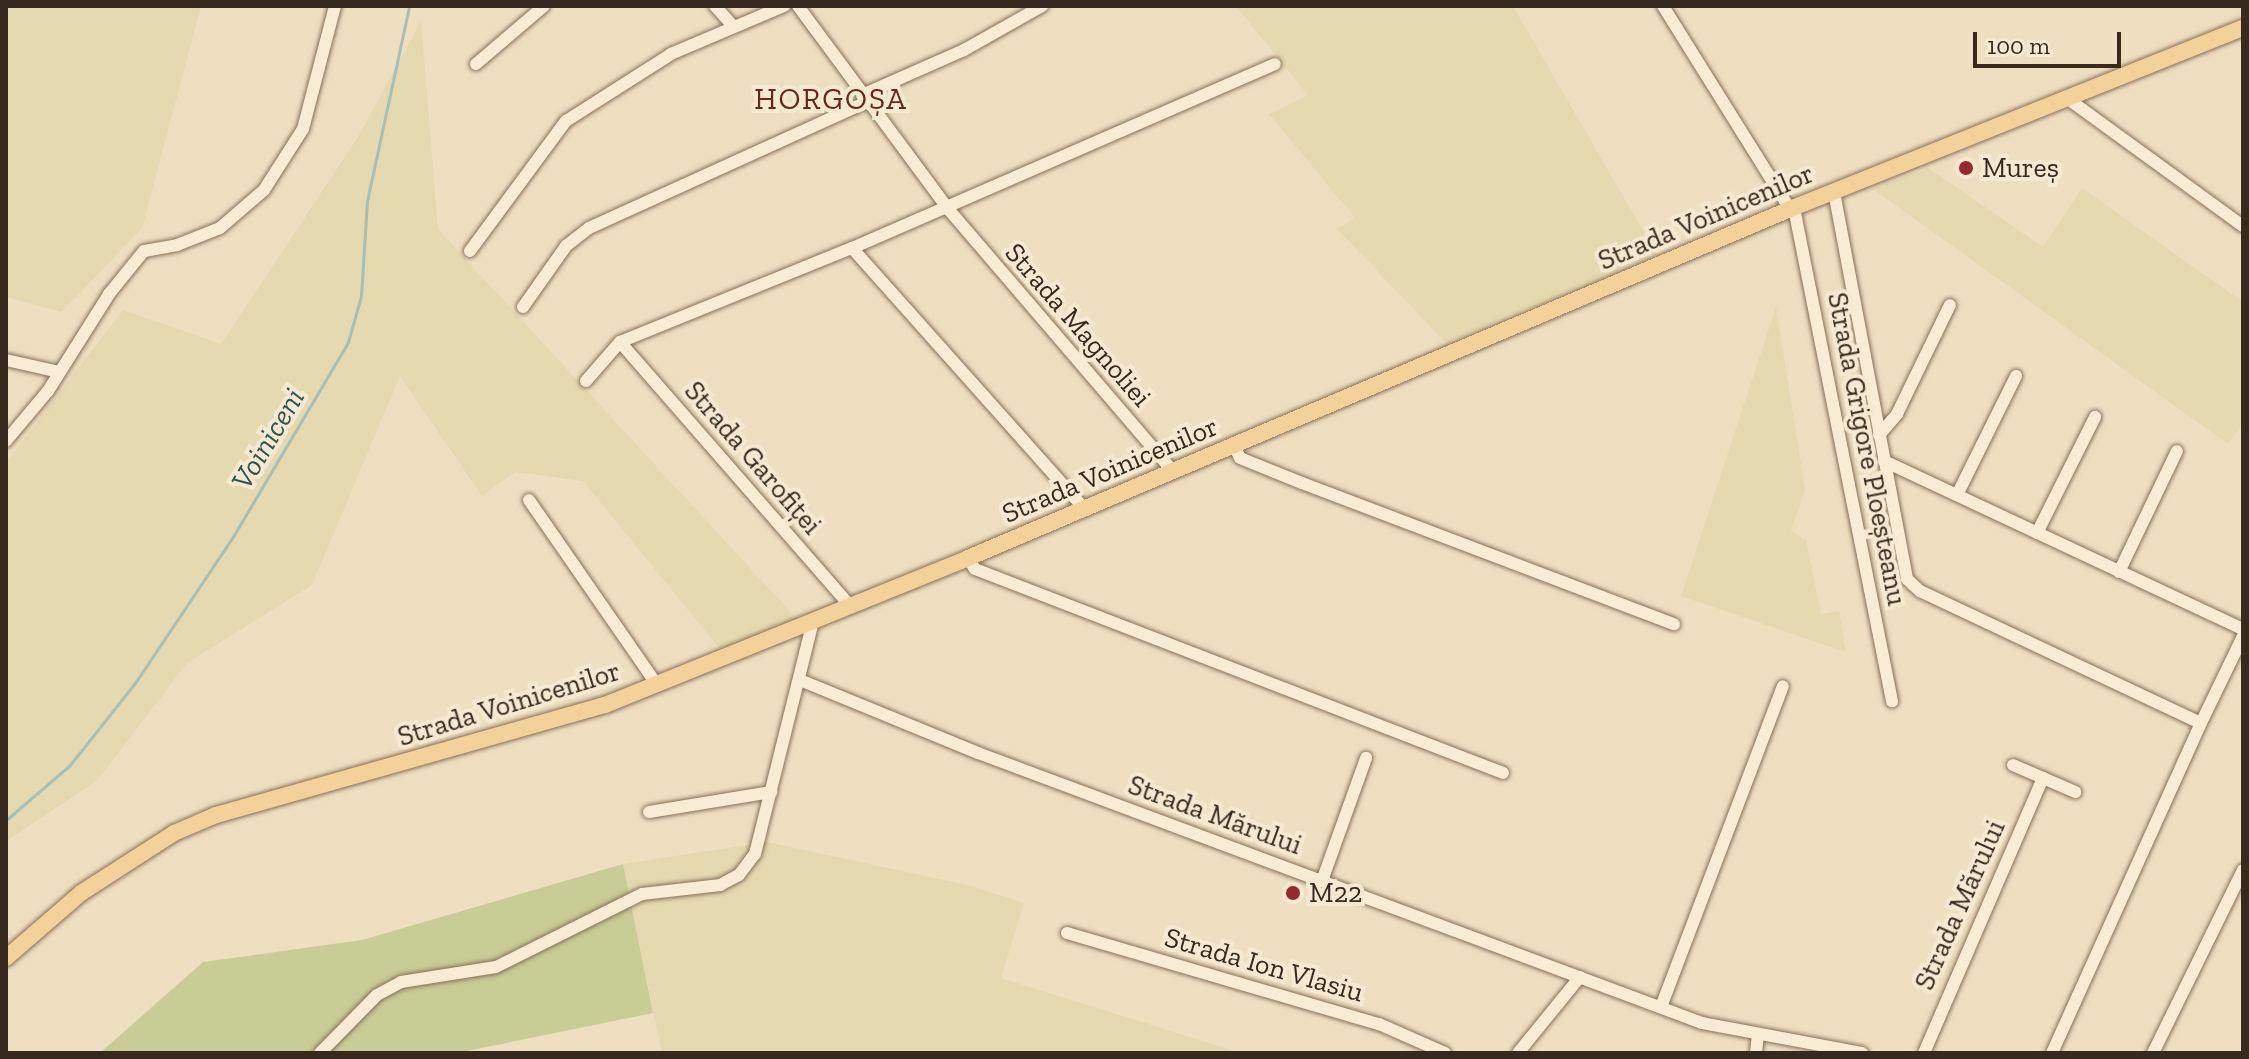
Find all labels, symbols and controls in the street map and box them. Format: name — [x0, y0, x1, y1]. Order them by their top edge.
scale bar — [1977, 16, 2125, 66]
text: 100 m — [1987, 31, 2050, 60]
district label: HORGOȘA — [754, 81, 908, 117]
place label: Mureș — [1982, 151, 2059, 185]
street label: Strada Voinicenilor — [1593, 156, 1819, 278]
marker: Mureș — [1957, 159, 1975, 177]
street label: Strada Magnoliei — [998, 236, 1158, 414]
street label: Strada Grigore Ploeșteanu — [1820, 290, 1914, 608]
street label: Strada Garofiței — [677, 374, 829, 542]
water label: Voiniceni — [224, 382, 312, 496]
street label: Strada Voinicenilor — [997, 409, 1223, 531]
street label: Strada Voinicenilor — [393, 654, 625, 754]
street label: Strada Mărului — [1124, 768, 1306, 862]
street label: Strada Mărului — [1908, 815, 2012, 995]
place label: M22 — [1309, 876, 1363, 910]
marker: M22 — [1284, 884, 1302, 902]
street label: Strada Ion Vlasiu — [1160, 920, 1368, 1010]

